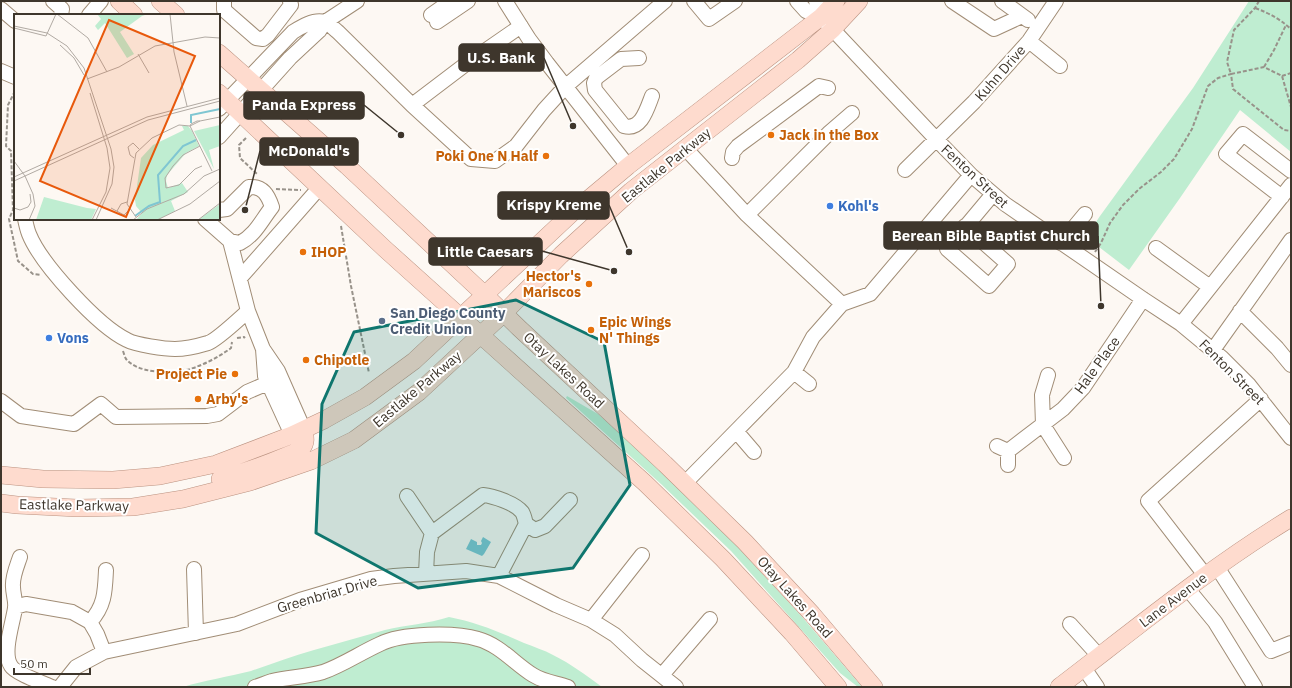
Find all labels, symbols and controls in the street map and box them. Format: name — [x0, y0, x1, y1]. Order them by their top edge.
inset map — [14, 14, 220, 220]
street label: Kuhn Drive — [971, 41, 1029, 105]
callout: U.S. Bank — [459, 44, 544, 71]
text: U.S. Bank — [467, 48, 535, 67]
callout: Panda Express — [244, 92, 364, 119]
text: Panda Express — [252, 95, 357, 114]
street label: Eastlake Parkway — [618, 123, 714, 207]
place label: Jack in the Box — [779, 126, 879, 144]
marker: Jack in the Box — [766, 130, 776, 140]
callout: McDonald's — [260, 138, 358, 165]
street label: Fenton Street — [938, 140, 1012, 212]
text: McDonald's — [268, 141, 350, 160]
place label: Poki One N Half — [435, 147, 538, 165]
marker: Poki One N Half — [541, 151, 551, 161]
callout: Krispy Kreme — [498, 192, 609, 219]
text: Krispy Kreme — [506, 195, 602, 214]
place label: Kohl's — [838, 197, 879, 215]
marker: Kohl's — [825, 201, 835, 211]
callout: Berean Bible Baptist Church — [884, 222, 1098, 249]
text: Berean Bible Baptist Church — [892, 226, 1090, 245]
callout: Little Caesars — [429, 238, 542, 265]
text: Little Caesars — [437, 242, 534, 261]
place label: IHOP — [311, 243, 346, 261]
marker: IHOP — [298, 247, 308, 257]
place label: Hector's Mariscos — [523, 267, 581, 301]
marker: Hector's Mariscos — [584, 279, 594, 289]
place label: San Diego County Credit Union — [390, 304, 506, 338]
place label: Epic Wings N' Things — [599, 313, 671, 347]
marker: San Diego County Credit Union — [377, 316, 387, 326]
marker: Epic Wings N' Things — [586, 325, 596, 335]
street label: Otay Lakes Road — [520, 328, 608, 412]
place label: Vons — [57, 329, 89, 347]
marker: Vons — [44, 333, 54, 343]
street label: Hale Place — [1070, 333, 1124, 397]
street label: Fenton Street — [1195, 335, 1269, 409]
street label: Eastlake Parkway — [369, 347, 465, 431]
place label: Chipotle — [314, 351, 369, 369]
marker: Chipotle — [301, 355, 311, 365]
place label: Project Pie — [156, 365, 227, 383]
marker: Project Pie — [230, 369, 240, 379]
place label: Arby's — [206, 390, 248, 408]
marker: Arby's — [193, 394, 203, 404]
street label: Eastlake Parkway — [19, 495, 129, 515]
street label: Otay Lakes Road — [753, 552, 837, 642]
street label: Lane Avenue — [1136, 569, 1211, 631]
street label: Greenbriar Drive — [275, 571, 379, 617]
scale bar — [14, 650, 90, 676]
text: 50 m — [20, 656, 48, 671]

